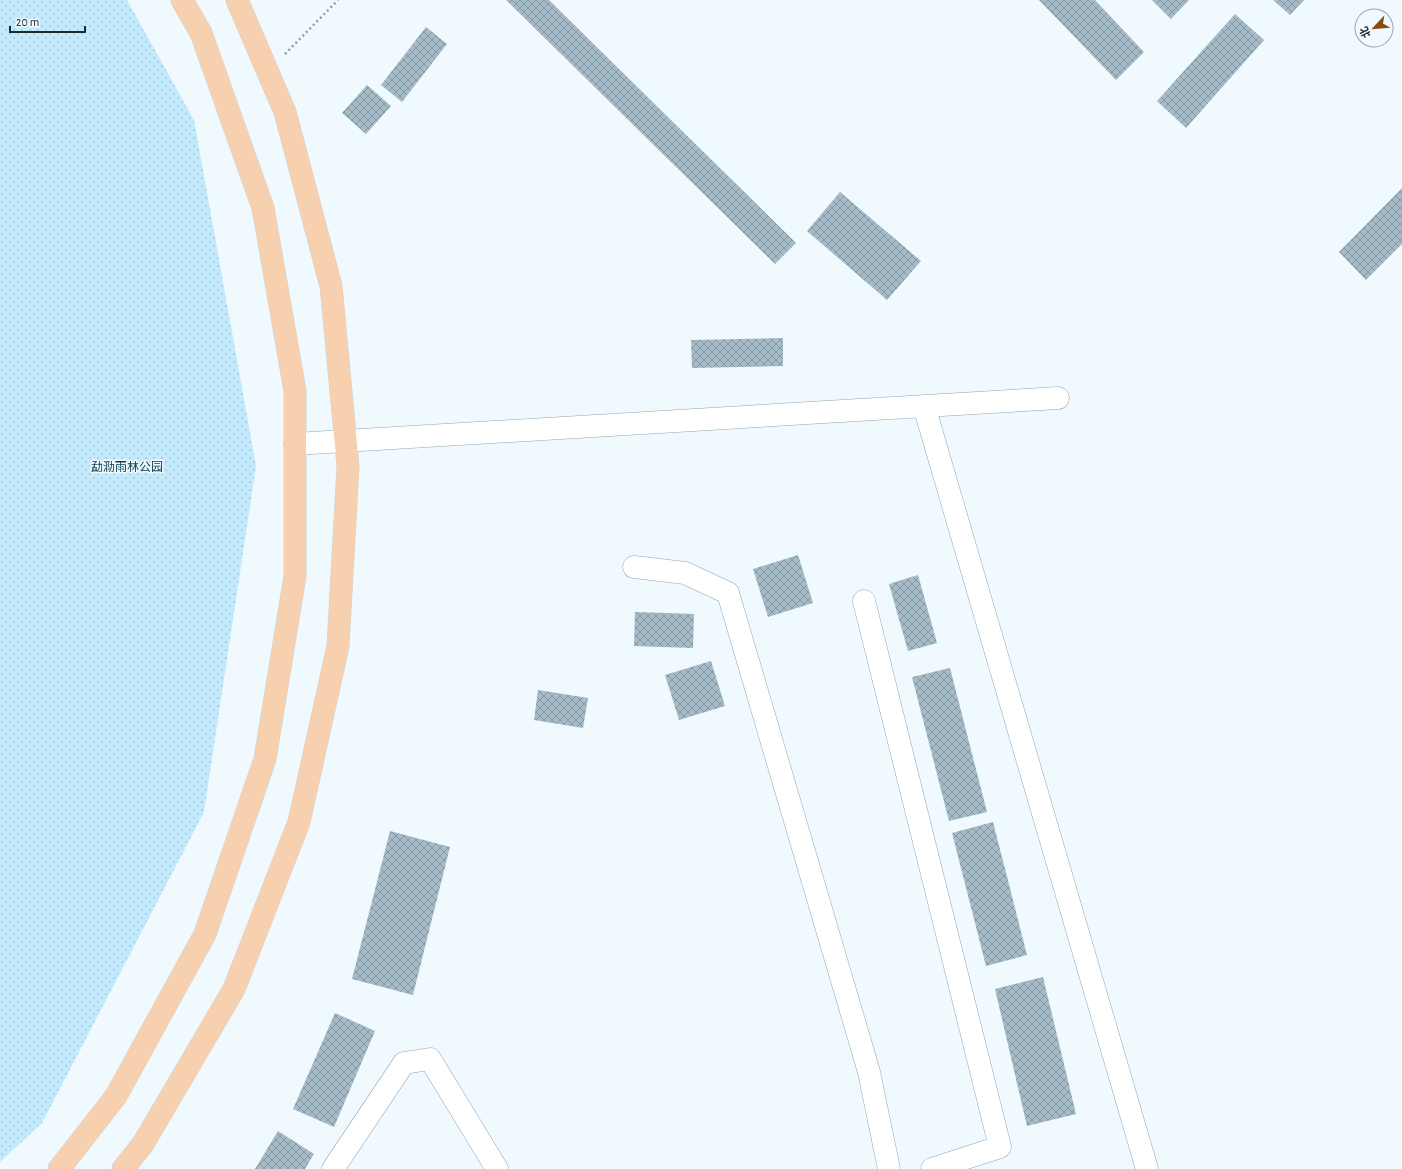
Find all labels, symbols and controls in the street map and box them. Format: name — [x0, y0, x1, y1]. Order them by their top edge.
scale bar — [10, 8, 85, 34]
north arrow — [1354, 8, 1394, 48]
text: 20 m — [16, 16, 39, 28]
text: 北 — [1358, 25, 1373, 40]
park label: 勐泐雨林公园 — [91, 460, 163, 473]

